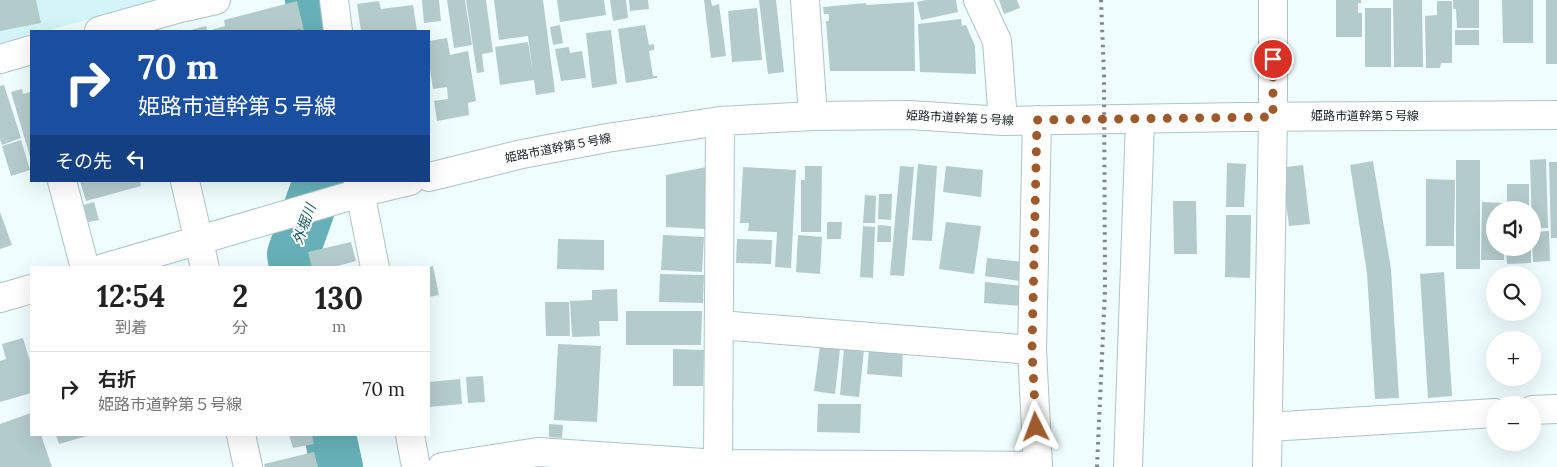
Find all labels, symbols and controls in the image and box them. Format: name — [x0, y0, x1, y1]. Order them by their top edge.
pin — [1252, 38, 1294, 80]
text: 70 m — [138, 44, 218, 89]
icon: arrive — [1259, 45, 1287, 73]
icon: right — [55, 50, 120, 115]
text: 姫路市道幹第５号線 — [138, 92, 336, 120]
street label: 姫路市道幹第５号線 — [906, 107, 1014, 128]
street label: 姫路市道幹第５号線 — [1311, 108, 1419, 123]
street label: 姫路市道幹第５号線 — [503, 130, 612, 165]
icon: left — [122, 145, 150, 173]
text: その先 — [55, 149, 112, 173]
water label: 外堀川 — [288, 199, 320, 247]
map controls — [1486, 201, 1541, 451]
button: sound — [1486, 201, 1541, 256]
button: search — [1486, 266, 1541, 321]
text: 12:54 — [97, 277, 165, 315]
text: 2 — [232, 277, 248, 315]
text: 130 — [315, 279, 363, 317]
text: m — [332, 316, 346, 336]
text: 到着 — [115, 317, 147, 337]
text: 分 — [232, 317, 248, 337]
button: + — [1486, 331, 1541, 386]
text: 右折 — [98, 367, 136, 391]
icon: right — [55, 375, 83, 403]
text: 70 m — [362, 377, 405, 401]
text: 姫路市道幹第５号線 — [98, 394, 242, 414]
button: − — [1486, 396, 1541, 451]
position arrow — [1009, 400, 1061, 452]

